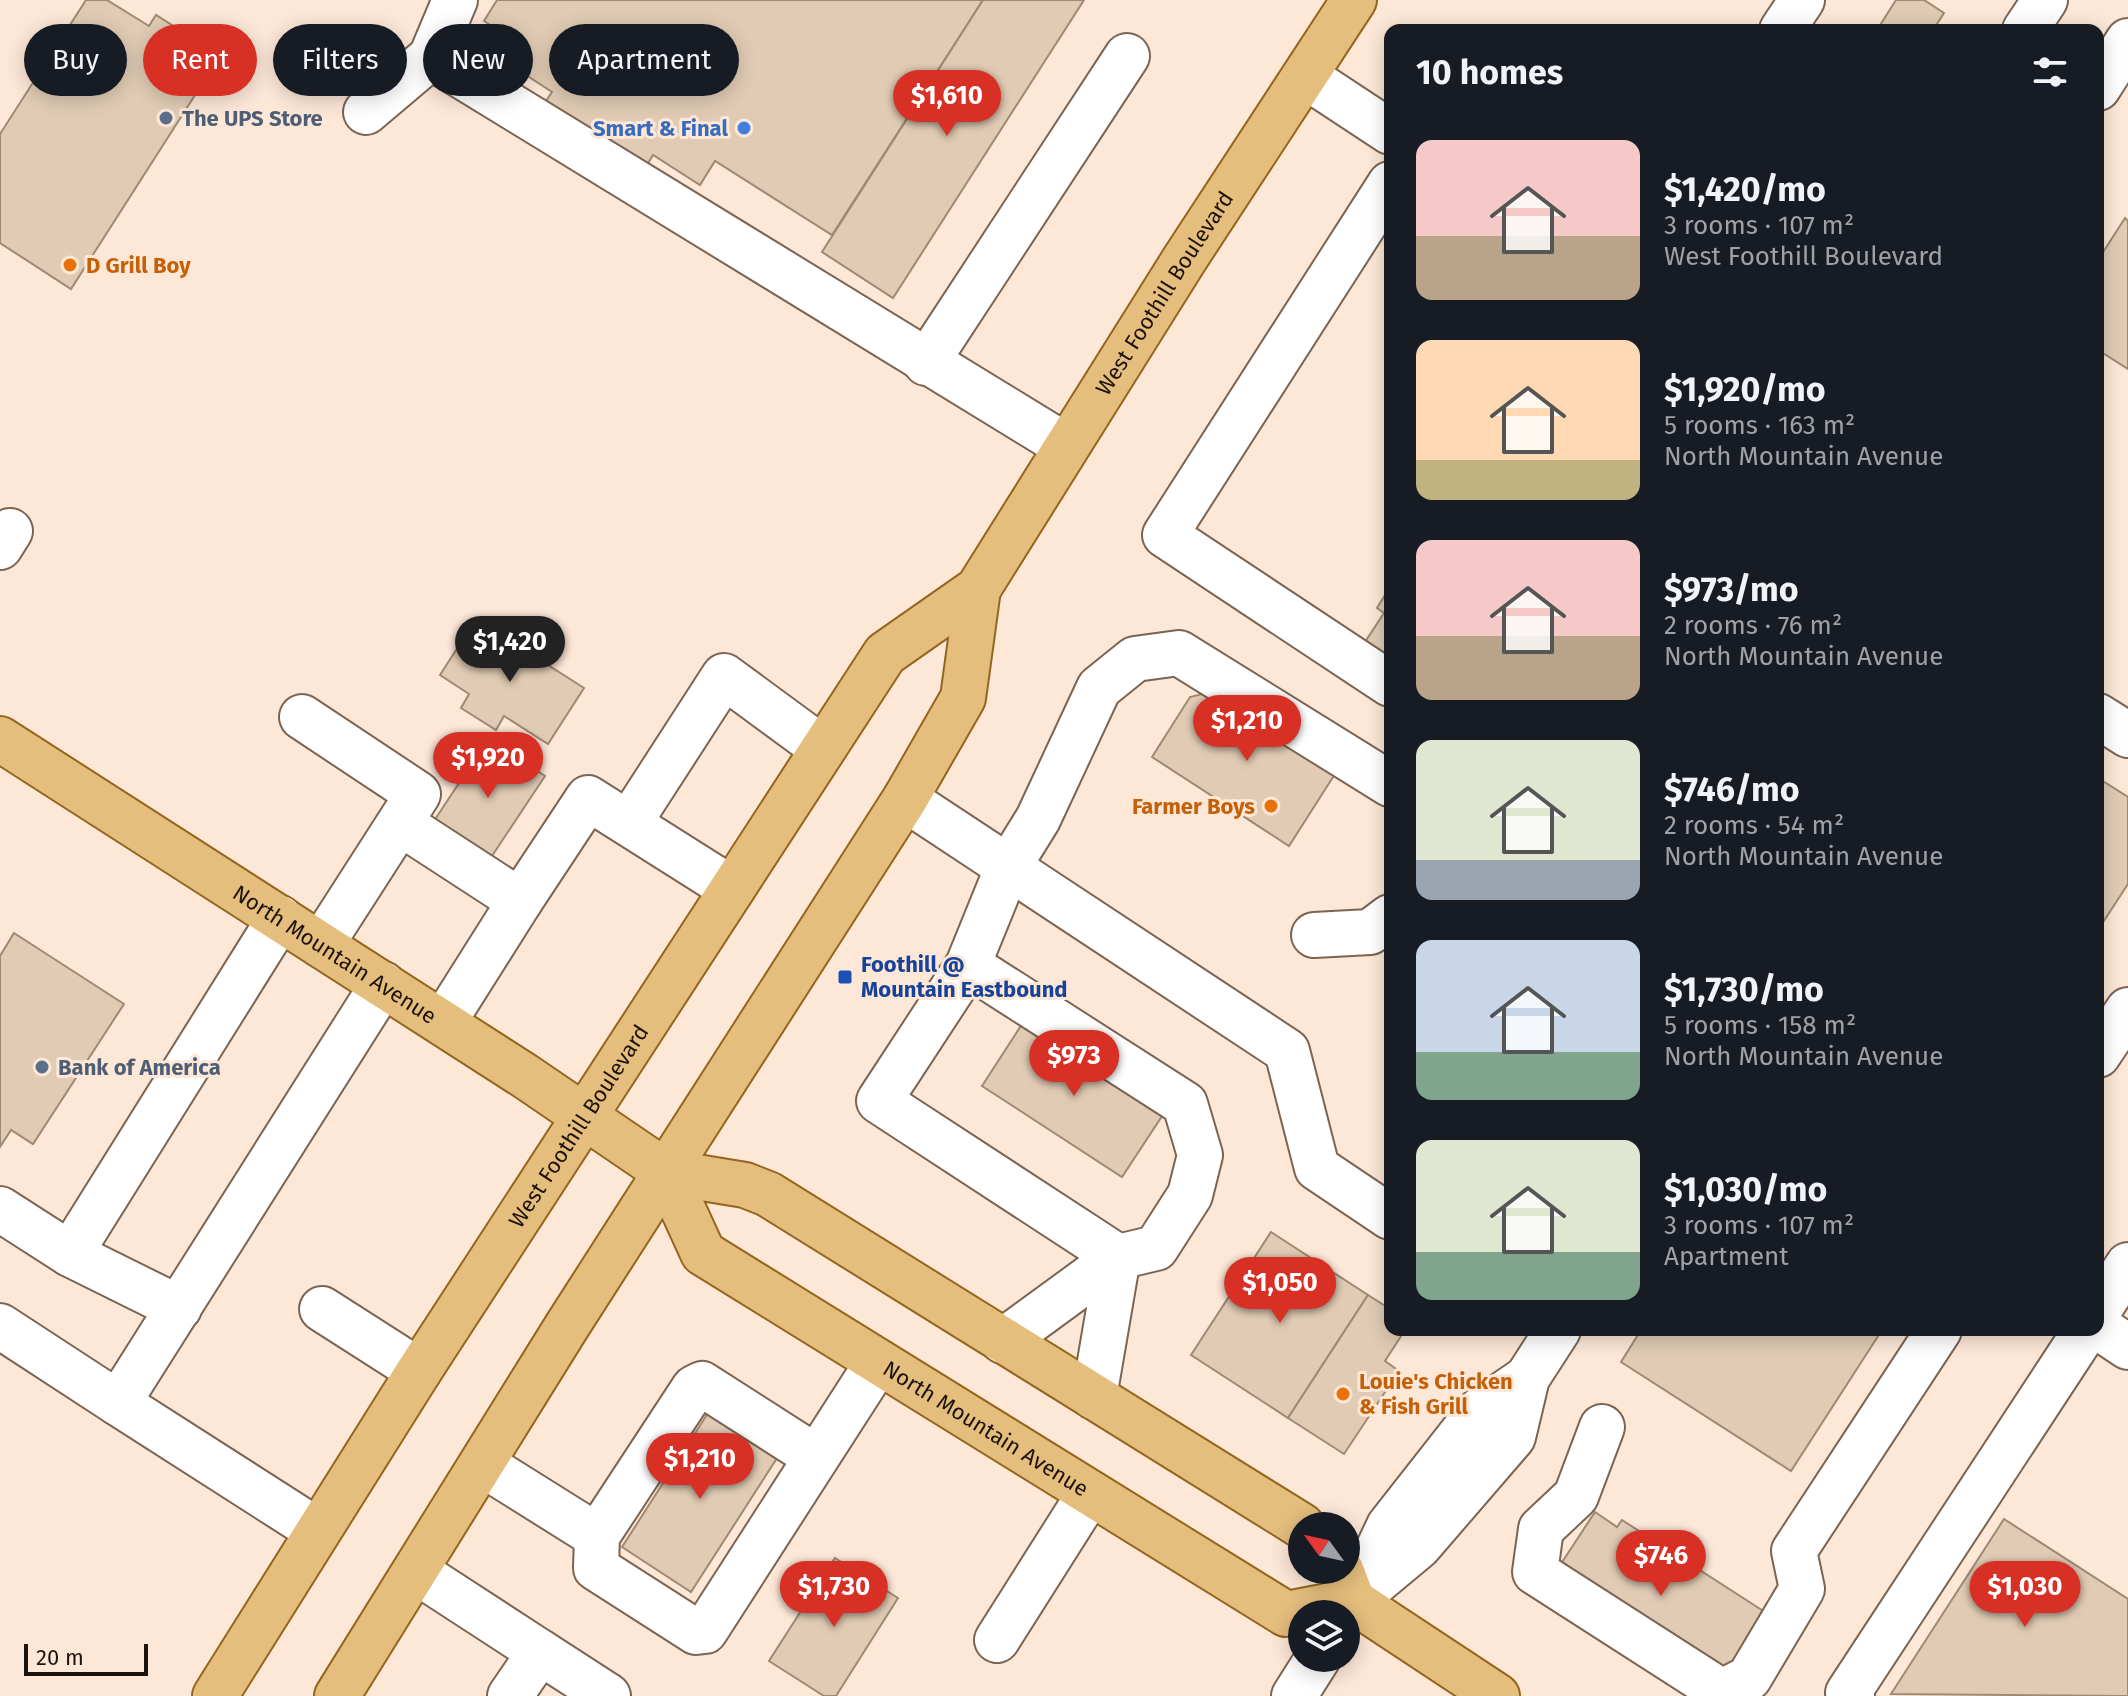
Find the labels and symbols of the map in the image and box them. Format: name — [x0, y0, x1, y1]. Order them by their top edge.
pin: $1,610 — [882, 70, 1012, 138]
place label: The UPS Store — [182, 105, 323, 132]
marker: The UPS Store — [157, 109, 175, 127]
place label: Smart & Final — [593, 115, 728, 142]
marker: Smart & Final — [735, 119, 753, 137]
street label: West Foothill Boulevard — [1090, 186, 1239, 400]
place label: D Grill Boy — [86, 252, 191, 279]
marker: D Grill Boy — [61, 256, 79, 274]
pin: $1,420 — [445, 616, 575, 684]
pin: $1,210 — [1182, 695, 1312, 763]
pin: $1,920 — [423, 732, 553, 800]
place label: Farmer Boys — [1132, 793, 1255, 820]
marker: Farmer Boys — [1262, 797, 1280, 815]
street label: North Mountain Avenue — [228, 879, 442, 1030]
place label: Foothill @ Mountain Eastbound — [861, 951, 1068, 1003]
marker: Foothill @ Mountain Eastbound — [836, 968, 854, 986]
street label: West Foothill Boulevard — [503, 1020, 654, 1233]
pin: $973 — [1027, 1030, 1121, 1098]
place label: Bank of America — [58, 1054, 221, 1081]
marker: Bank of America — [33, 1058, 51, 1076]
pin: $1,050 — [1215, 1257, 1345, 1325]
street label: North Mountain Avenue — [878, 1355, 1094, 1502]
place label: Louie's Chicken & Fish Grill — [1359, 1368, 1513, 1420]
marker: Louie's Chicken & Fish Grill — [1334, 1385, 1352, 1403]
pin: $1,210 — [635, 1433, 765, 1501]
north arrow — [1288, 1512, 1360, 1584]
pin: $746 — [1614, 1530, 1708, 1598]
pin: $1,730 — [769, 1561, 899, 1629]
pin: $1,030 — [1960, 1561, 2090, 1629]
scale bar — [24, 1640, 148, 1676]

